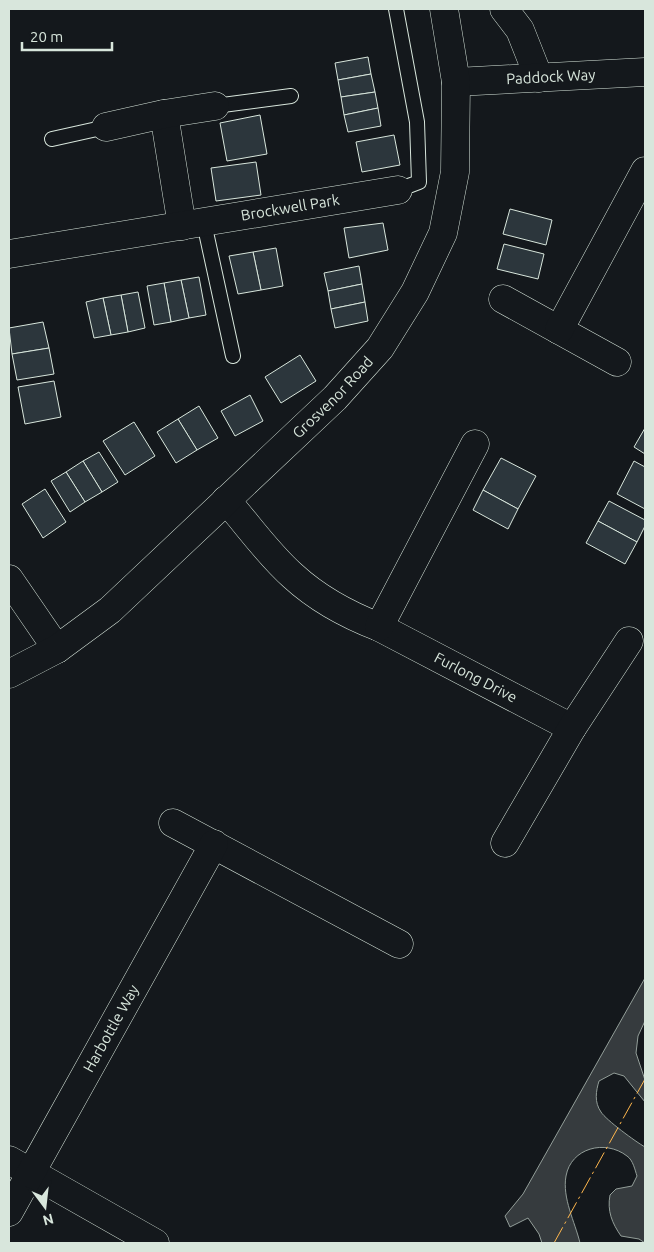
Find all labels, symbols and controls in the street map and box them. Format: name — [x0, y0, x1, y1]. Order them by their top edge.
scale bar — [22, 20, 112, 52]
text: 20 m — [30, 28, 63, 45]
street label: Paddock Way — [506, 66, 596, 87]
street label: Brockwell Park — [240, 191, 341, 224]
street label: Grosvenor Road — [289, 353, 376, 441]
street label: Furlong Drive — [432, 649, 520, 706]
street label: Harbottle Way — [80, 982, 142, 1075]
north arrow — [20, 1182, 70, 1232]
text: N — [41, 1210, 55, 1229]

